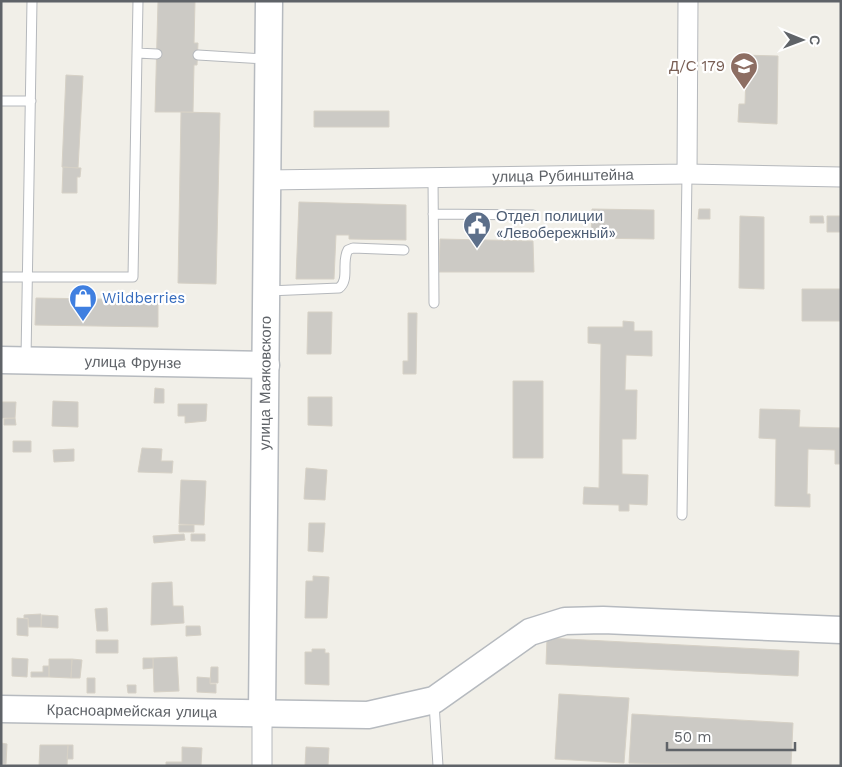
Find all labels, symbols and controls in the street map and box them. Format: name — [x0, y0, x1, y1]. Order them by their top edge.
north arrow — [777, 15, 827, 65]
text: С — [807, 35, 823, 45]
school or university icon: Д/С 179 — [729, 51, 759, 90]
place label: Д/С 179 — [669, 57, 725, 75]
street label: улица Рубинштейна — [492, 166, 634, 186]
place label: Отдел полиции «Левобережный» — [496, 207, 616, 242]
public building icon: Отдел полиции «Левобережный» — [462, 210, 492, 249]
shop icon: Wildberries — [68, 283, 98, 322]
place label: Wildberries — [102, 289, 185, 307]
street label: улица Маяковского — [256, 316, 275, 450]
street label: улица Фрунзе — [84, 353, 182, 372]
street label: Красноармейская улица — [47, 701, 218, 722]
scale bar — [667, 720, 794, 752]
text: 50 m — [674, 728, 711, 746]

